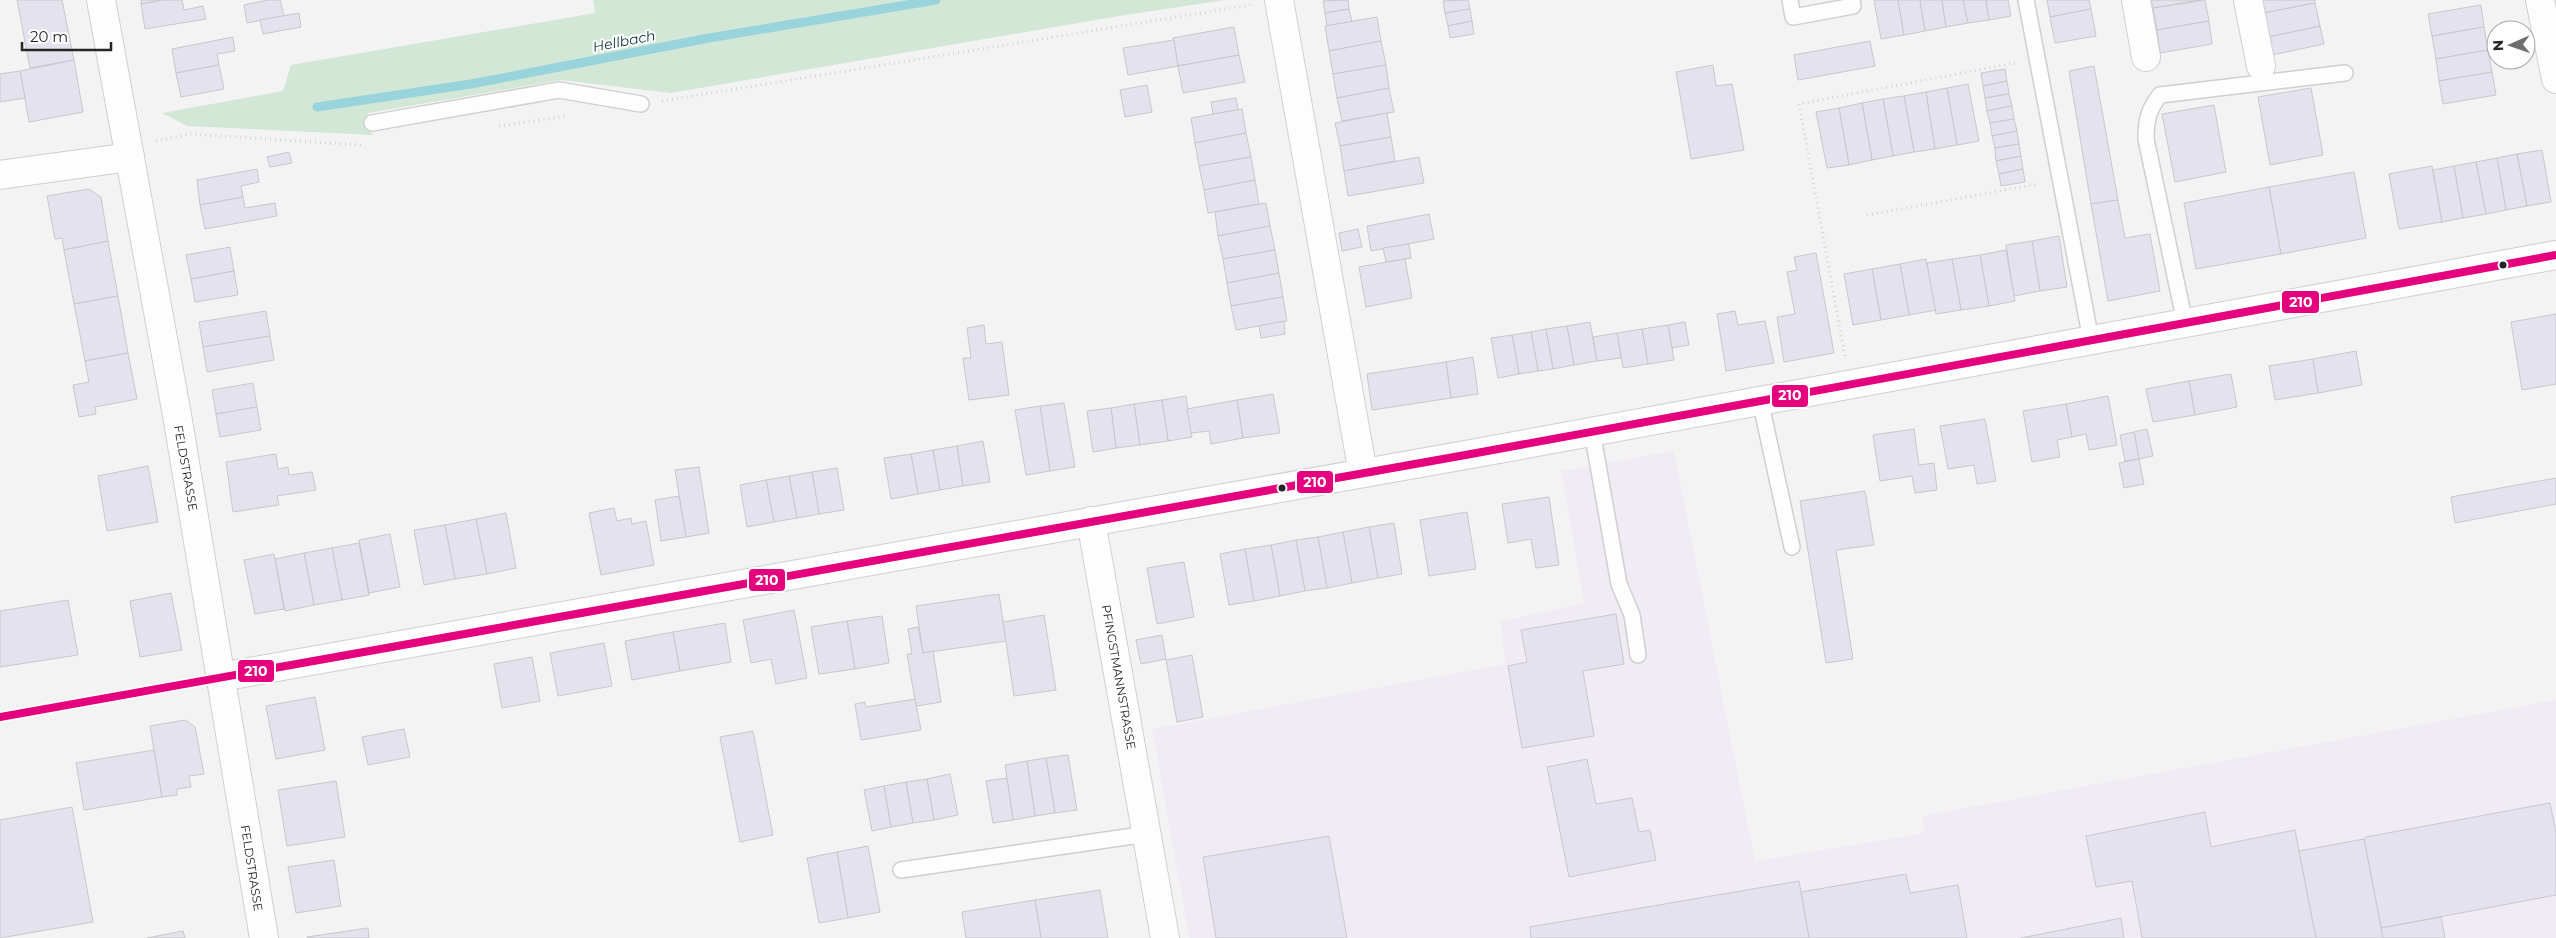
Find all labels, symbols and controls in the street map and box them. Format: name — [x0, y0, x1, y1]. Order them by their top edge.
scale bar — [22, 20, 111, 52]
north arrow — [2486, 20, 2536, 70]
water label: Hellbach — [591, 26, 657, 56]
text: 20 m — [30, 27, 68, 46]
text: N — [2489, 39, 2507, 51]
unlabelled marker — [2498, 260, 2508, 270]
line badge: 210 — [2281, 290, 2320, 314]
text: 210 — [2289, 293, 2313, 311]
line badge: 210 — [1771, 384, 1809, 408]
text: 210 — [1778, 386, 1802, 404]
street label: FELDSTRASSE — [171, 424, 201, 512]
line badge: 210 — [1296, 470, 1334, 494]
text: 210 — [1303, 473, 1327, 491]
unlabelled marker — [1277, 483, 1287, 493]
line badge: 210 — [748, 568, 786, 592]
text: 210 — [755, 571, 779, 589]
street label: PFINGSTMANNSTRASSE — [1099, 603, 1139, 751]
line badge: 210 — [237, 659, 275, 683]
text: 210 — [244, 662, 268, 680]
street label: FELDSTRASSE — [238, 824, 266, 912]

